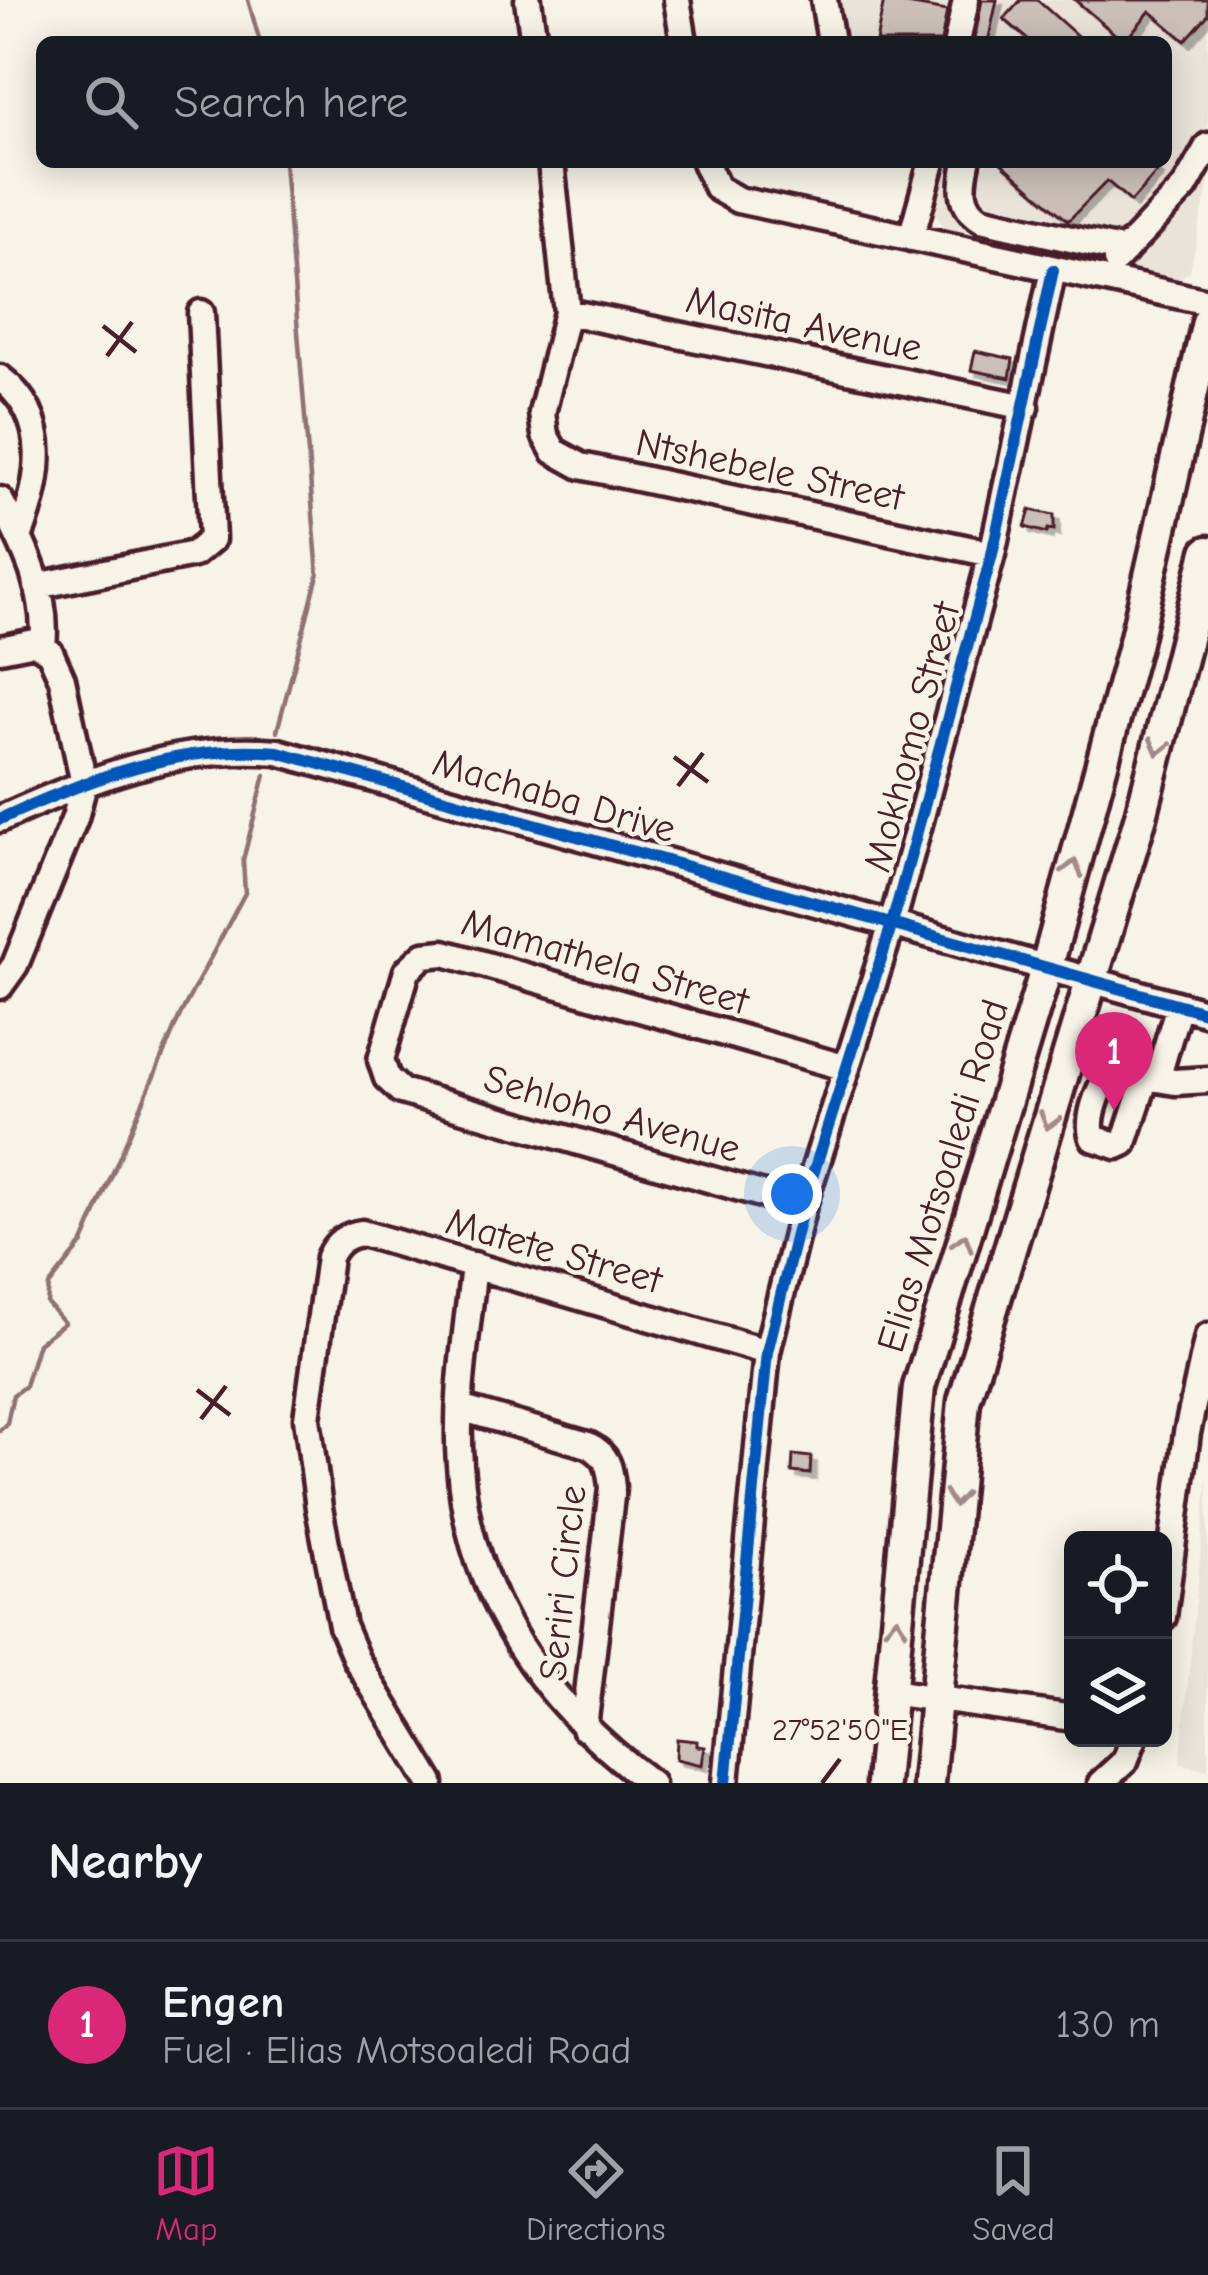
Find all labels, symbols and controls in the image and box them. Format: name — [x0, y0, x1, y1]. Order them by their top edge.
search box — [36, 36, 1172, 168]
icon: search — [78, 69, 144, 135]
text: Search here — [174, 76, 408, 128]
street label: Masita Avenue — [682, 277, 926, 371]
street label: Ntshebele Street — [632, 420, 910, 521]
street label: Mokhomo Street — [854, 595, 970, 877]
one-way arrow — [1148, 736, 1173, 756]
street label: Machaba Drive — [427, 740, 681, 852]
one-way arrow — [1059, 859, 1084, 879]
street label: Mamathela Street — [456, 900, 755, 1025]
street label: Elias Motsoaledi Road — [868, 994, 1018, 1358]
pin: 1 — [1075, 1012, 1153, 1111]
street label: Sehloho Avenue — [479, 1056, 745, 1172]
one-way arrow — [1038, 1110, 1063, 1131]
your location — [762, 1164, 822, 1224]
street label: Matete Street — [441, 1199, 669, 1304]
one-way arrow — [949, 1232, 974, 1253]
street label: Seriri Circle — [530, 1483, 596, 1683]
one-way arrow — [943, 1489, 968, 1508]
map controls — [1064, 1531, 1172, 1747]
button: locate — [1064, 1531, 1172, 1639]
one-way arrow — [883, 1615, 908, 1634]
button: layers — [1064, 1639, 1172, 1747]
text: 27°52'50"E — [772, 1713, 908, 1748]
text: Nearby — [48, 1832, 202, 1891]
text: Engen — [162, 1976, 284, 2028]
text: 1 — [79, 2002, 95, 2047]
text: 130 m — [1056, 2002, 1160, 2047]
text: Fuel · Elias Motsoaledi Road — [162, 2028, 632, 2073]
tab: Map — [153, 2138, 219, 2248]
tab: Directions — [526, 2138, 666, 2248]
tab: Saved — [972, 2138, 1055, 2248]

